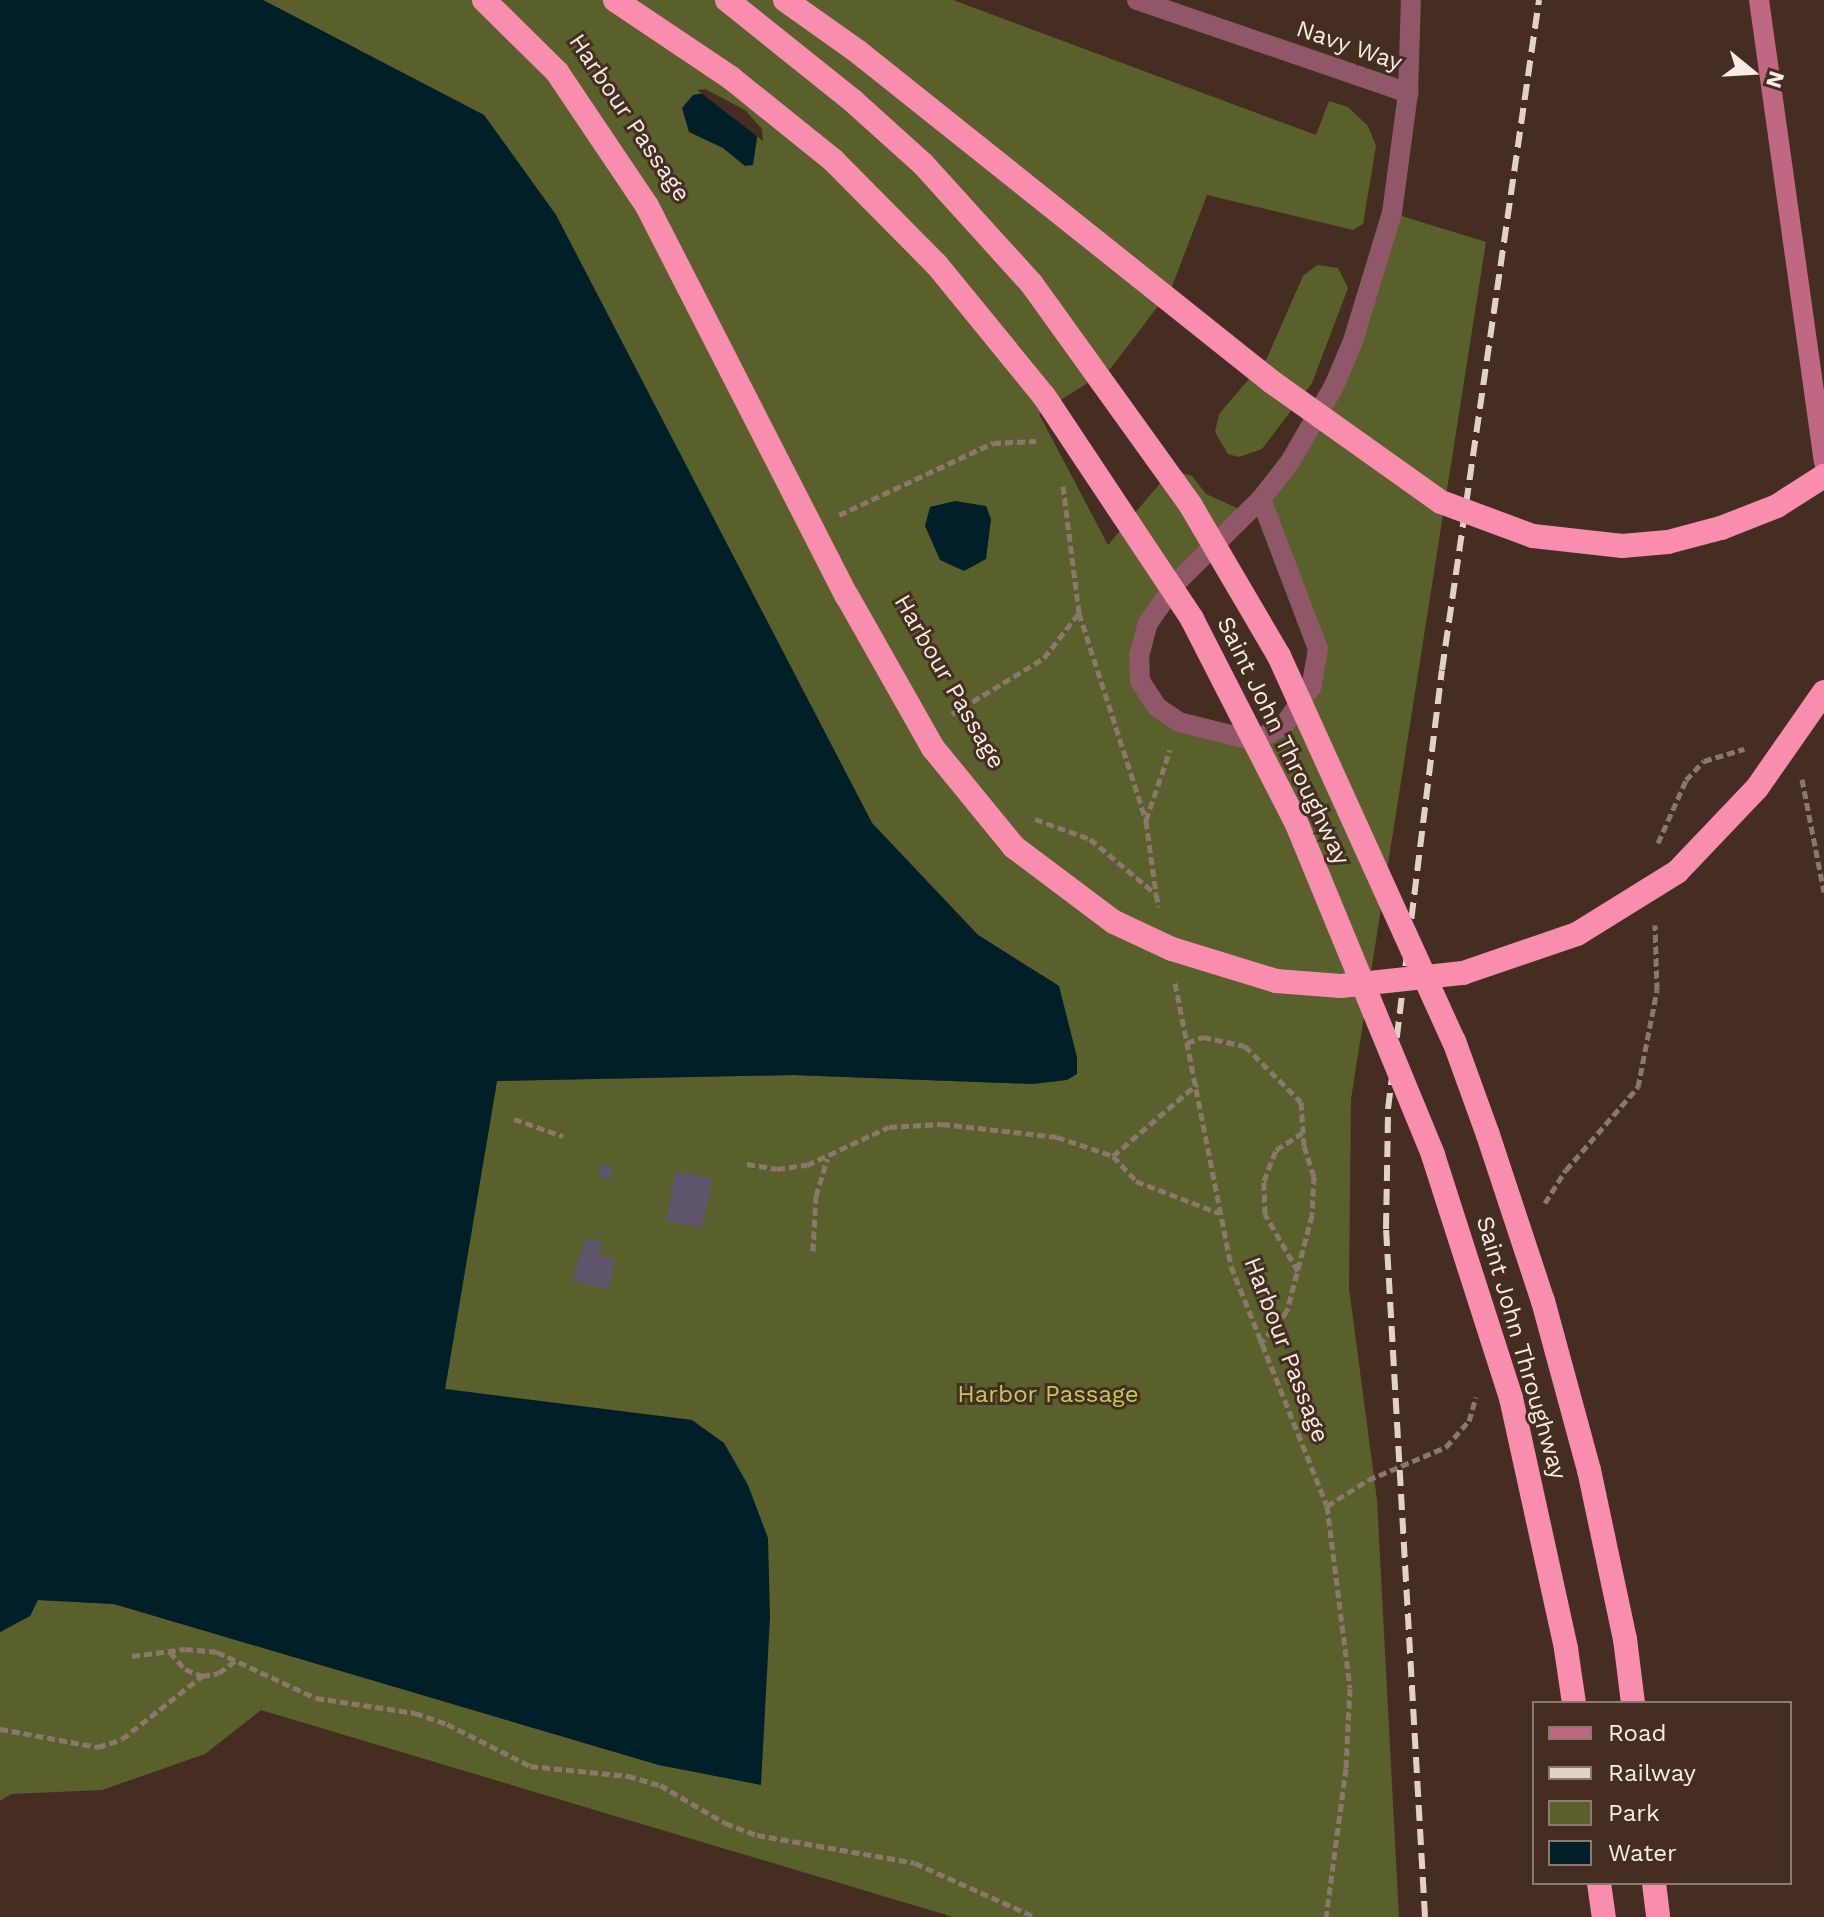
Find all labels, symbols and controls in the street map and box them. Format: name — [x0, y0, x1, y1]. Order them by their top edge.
street label: Navy Way — [1292, 14, 1406, 78]
street label: Harbour Passage — [562, 28, 696, 208]
north arrow — [1712, 32, 1792, 112]
text: N — [1761, 68, 1790, 91]
street label: Harbour Passage — [887, 590, 1011, 774]
street label: Saint John Throughway — [1210, 612, 1356, 870]
street label: Saint John Throughway — [1469, 1212, 1573, 1484]
street label: Harbour Passage — [1237, 1253, 1335, 1447]
park label: Harbor Passage — [957, 1381, 1139, 1409]
legend — [1532, 1701, 1792, 1885]
text: Road — [1608, 1719, 1667, 1747]
text: Railway — [1608, 1759, 1696, 1787]
text: Park — [1608, 1799, 1660, 1827]
text: Water — [1608, 1839, 1677, 1867]

